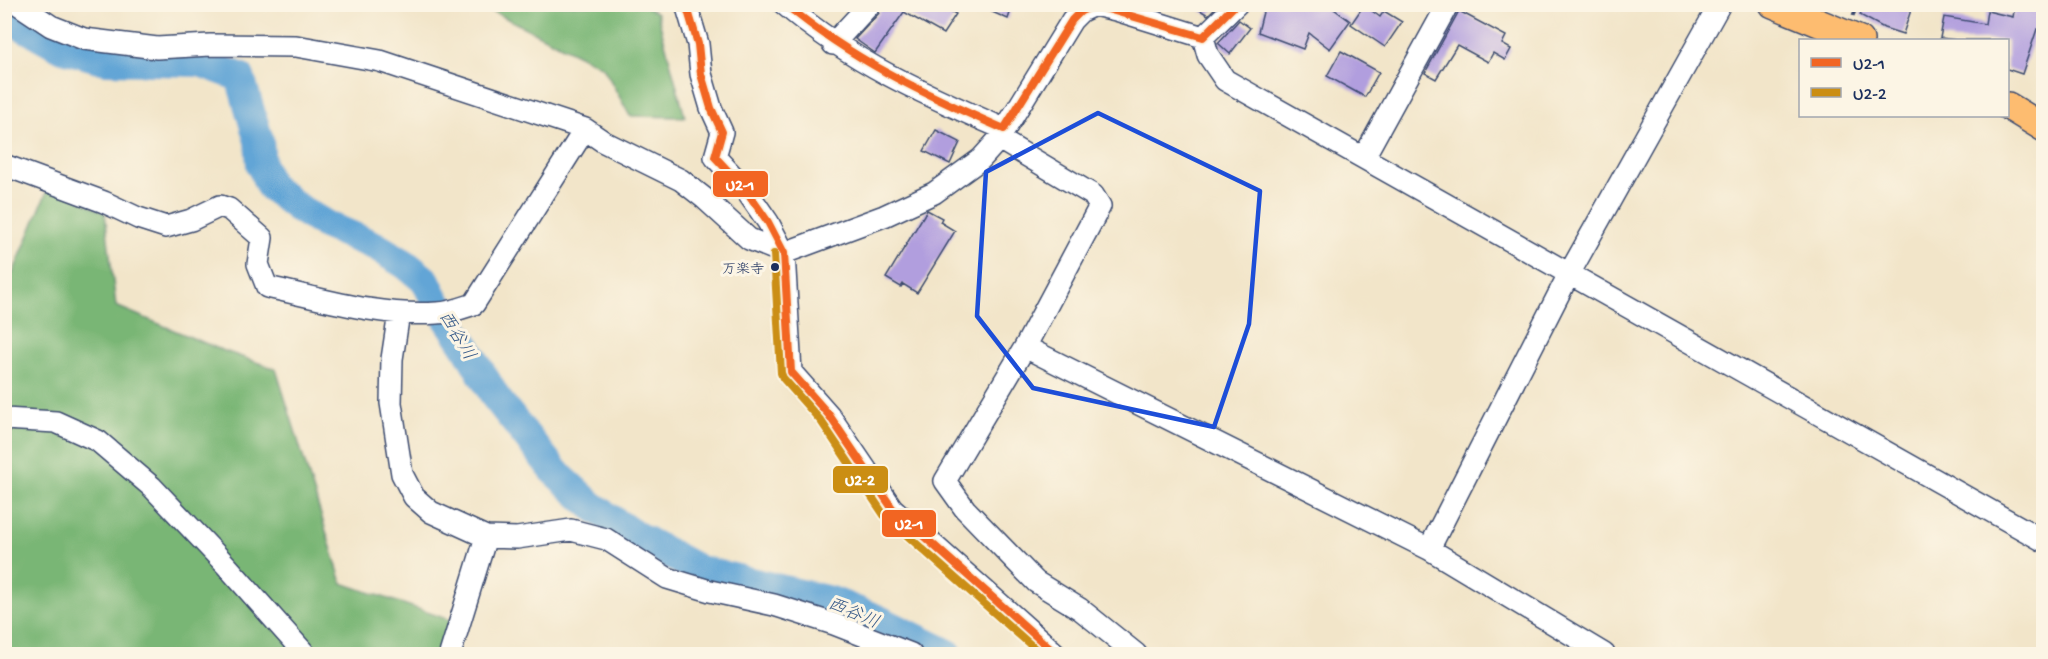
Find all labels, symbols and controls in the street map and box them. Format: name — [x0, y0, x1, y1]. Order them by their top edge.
legend — [1799, 39, 2009, 117]
text: U2-1 — [1853, 55, 1885, 76]
text: U2-2 — [1853, 85, 1887, 106]
line badge: U2-1 — [712, 170, 769, 198]
text: U2-1 — [726, 178, 754, 197]
marker: 万楽寺 — [769, 261, 781, 273]
place label: 万楽寺 — [722, 262, 764, 279]
water label: 西谷川 — [433, 308, 479, 365]
line badge: U2-2 — [832, 465, 889, 494]
text: U2-2 — [845, 473, 875, 492]
line badge: U2-1 — [881, 509, 937, 538]
text: U2-1 — [895, 517, 923, 536]
water label: 西谷川 — [824, 594, 882, 635]

